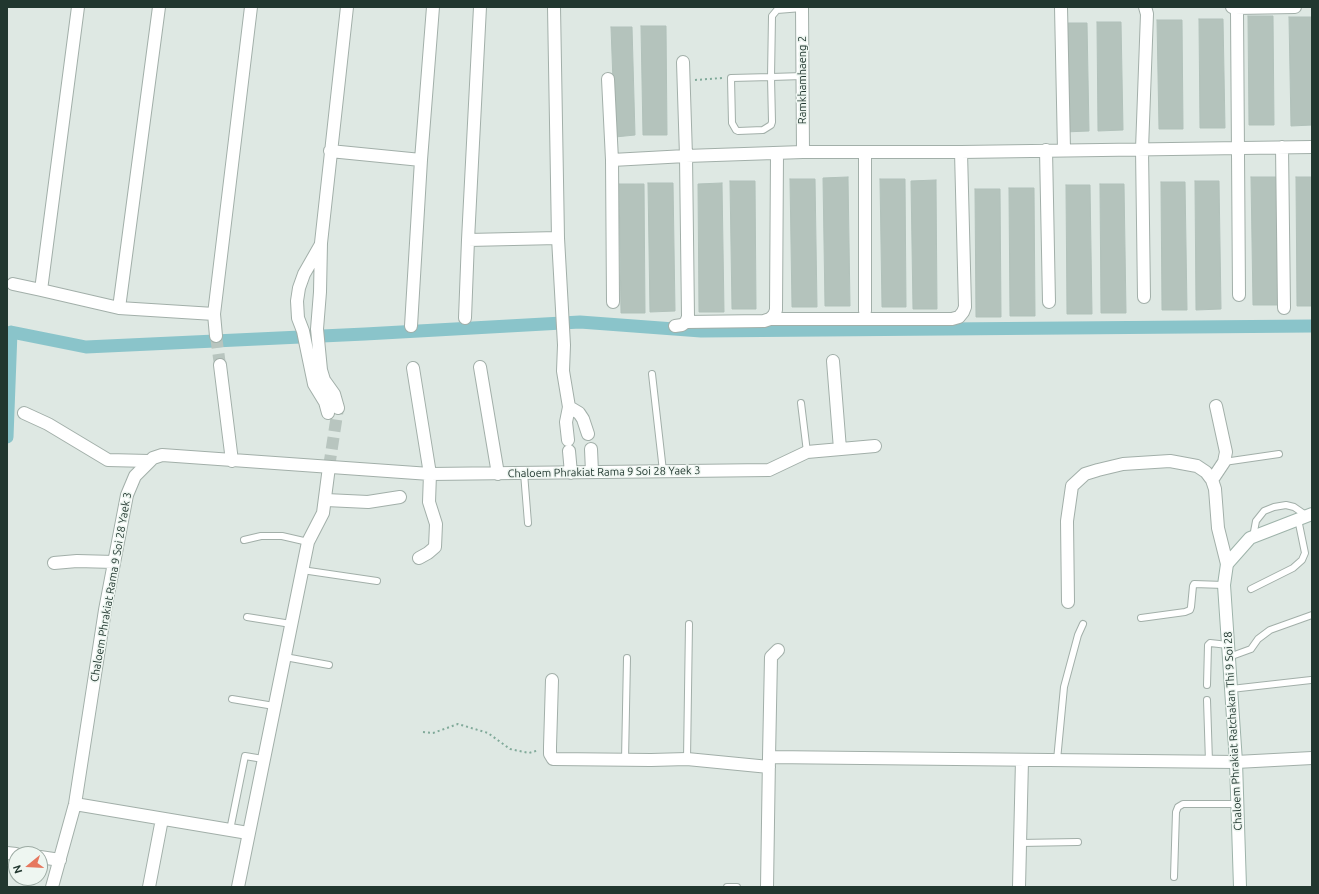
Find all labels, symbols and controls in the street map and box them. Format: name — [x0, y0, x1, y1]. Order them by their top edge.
street label: Ramkhamhaeng 2 — [795, 36, 809, 124]
street label: Chaloem Phrakiat Rama 9 Soi 28 Yaek 3 — [508, 464, 700, 480]
street label: Chaloem Phrakiat Rama 9 Soi 28 Yaek 3 — [88, 491, 134, 683]
street label: Chaloem Phrakiat Ratchakan Thi 9 Soi 28 — [1221, 631, 1245, 831]
north arrow — [8, 846, 48, 886]
text: N — [11, 864, 25, 875]

